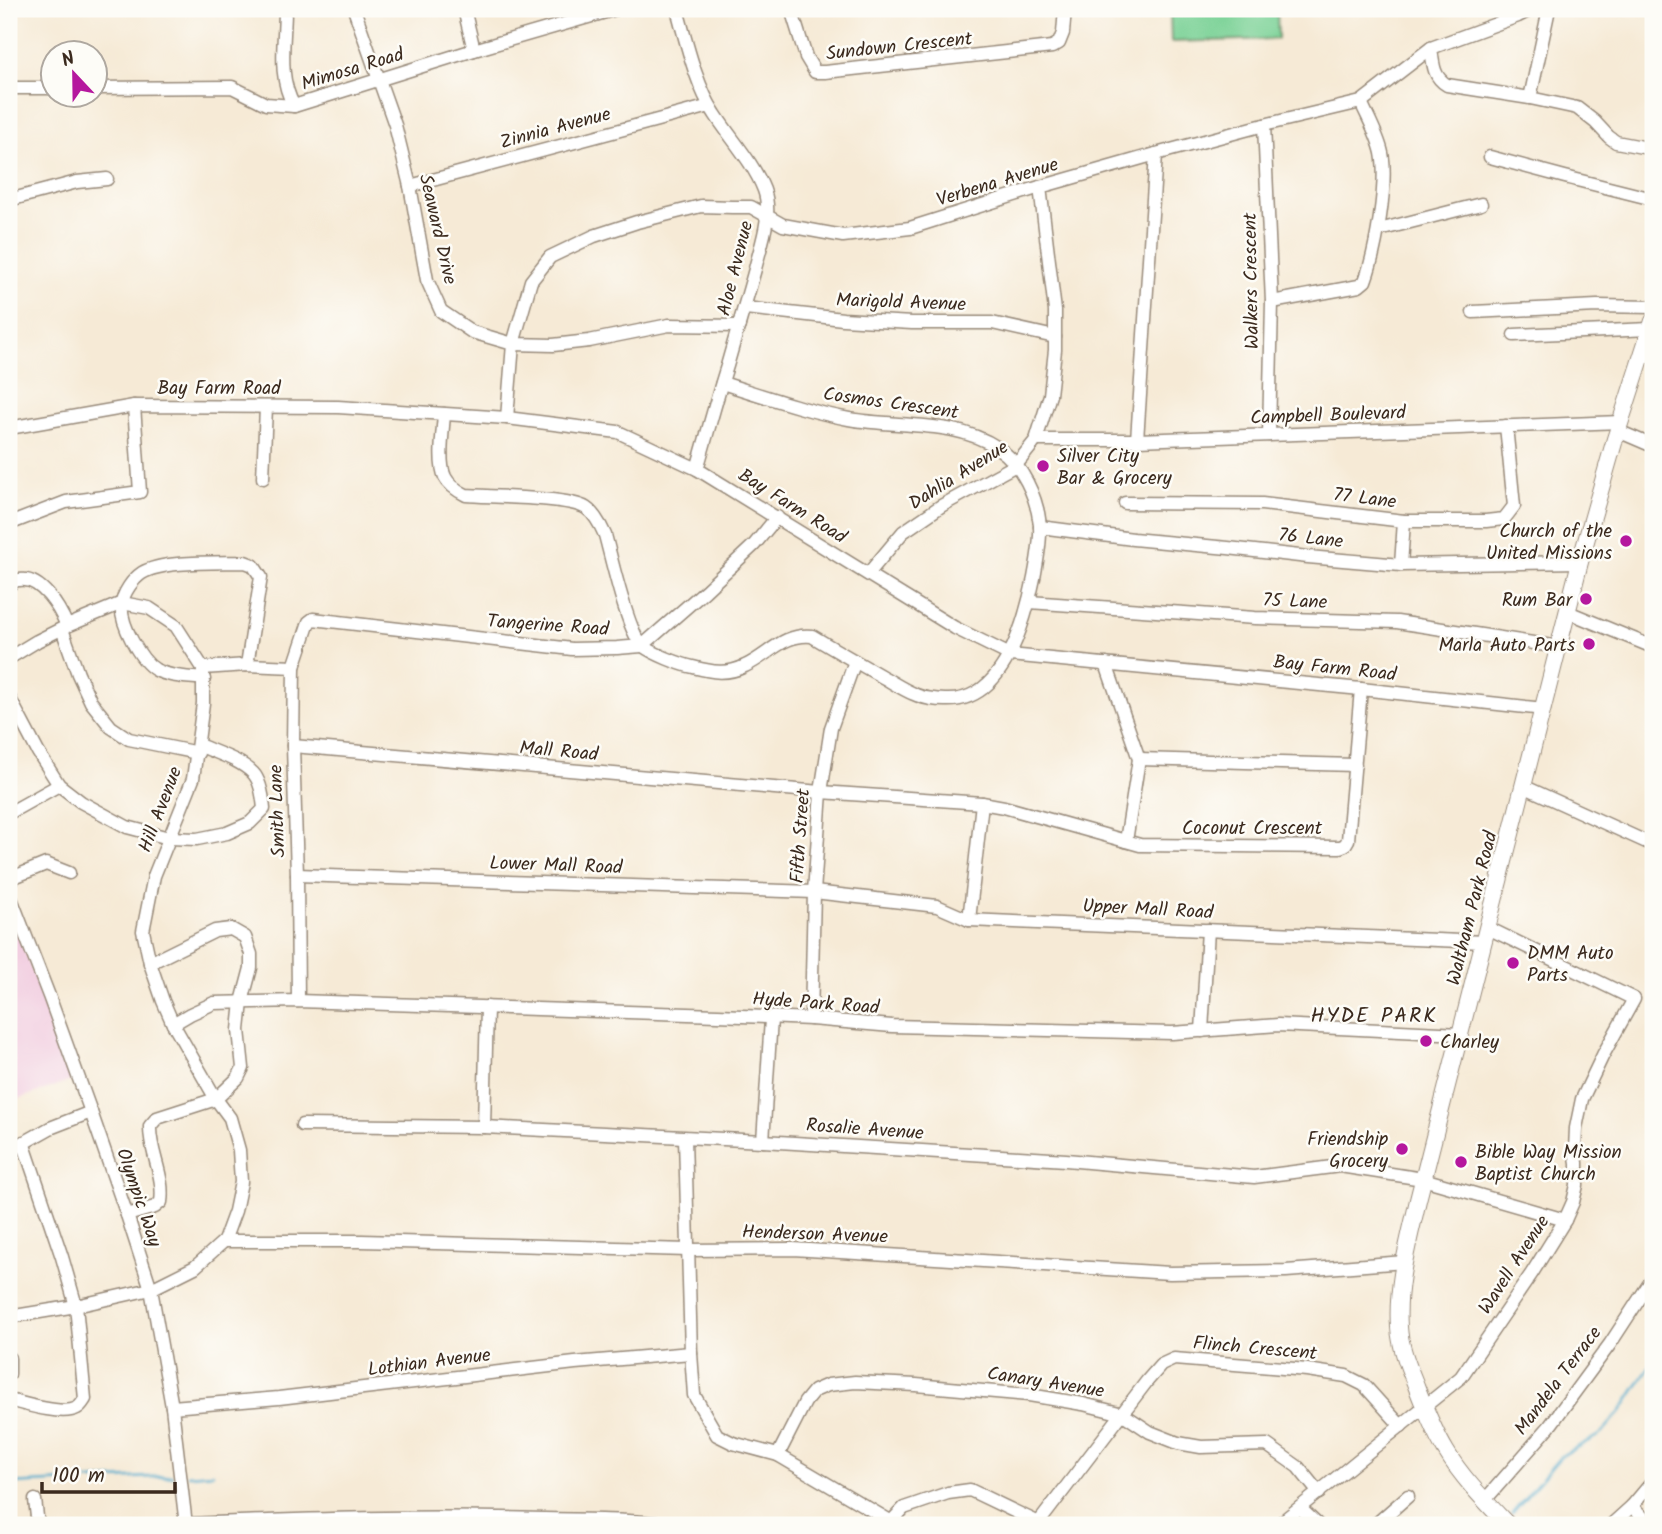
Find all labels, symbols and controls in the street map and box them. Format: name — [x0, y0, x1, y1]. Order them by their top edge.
street label: Sundown Crescent — [825, 24, 974, 70]
north arrow — [38, 38, 108, 108]
street label: Mimosa Road — [298, 40, 408, 100]
text: N — [57, 44, 80, 76]
street label: Zinnia Avenue — [497, 100, 615, 158]
street label: Verbena Avenue — [933, 150, 1063, 216]
street label: Seaward Drive — [410, 171, 464, 288]
street label: Walkers Crescent — [1236, 212, 1268, 350]
street label: Aloe Avenue — [710, 217, 762, 319]
street label: Marigold Avenue — [835, 286, 967, 320]
street label: Bay Farm Road — [157, 374, 281, 404]
street label: Cosmos Crescent — [821, 380, 961, 428]
street label: Campbell Boulevard — [1250, 398, 1407, 434]
street label: Dahlia Avenue — [903, 433, 1015, 518]
place label: Silver City Bar & Grocery — [1057, 442, 1173, 494]
marker: Silver City Bar & Grocery — [1035, 458, 1051, 474]
street label: Bay Farm Road — [732, 461, 853, 552]
street label: 77 Lane — [1332, 480, 1398, 518]
place label: Church of the United Missions — [1486, 517, 1612, 569]
street label: 76 Lane — [1277, 521, 1345, 557]
marker: Church of the United Missions — [1618, 533, 1634, 549]
street label: 75 Lane — [1262, 586, 1328, 618]
place label: Rum Bar — [1502, 586, 1574, 616]
marker: Rum Bar — [1578, 591, 1594, 607]
street label: Tangerine Road — [486, 607, 610, 645]
place label: Marla Auto Parts — [1438, 631, 1575, 661]
marker: Marla Auto Parts — [1581, 636, 1597, 652]
street label: Bay Farm Road — [1272, 648, 1398, 690]
street label: Mall Road — [518, 734, 600, 770]
street label: Hill Avenue — [131, 762, 191, 857]
street label: Smith Lane — [261, 764, 295, 858]
street label: Fifth Street — [783, 787, 819, 885]
street label: Coconut Crescent — [1182, 814, 1323, 844]
street label: Waltham Park Road — [1439, 828, 1507, 989]
street label: Lower Mall Road — [489, 849, 624, 883]
street label: Upper Mall Road — [1082, 892, 1215, 928]
place label: DMM Auto Parts — [1527, 939, 1614, 991]
marker: DMM Auto Parts — [1505, 955, 1521, 971]
street label: Hyde Park Road — [751, 985, 881, 1023]
district label: HYDE PARK — [1310, 1000, 1438, 1033]
place label: Charley — [1440, 1028, 1500, 1058]
marker: Charley — [1418, 1033, 1434, 1049]
street label: Rosalie Avenue — [805, 1111, 925, 1149]
place label: Friendship Grocery — [1307, 1125, 1389, 1177]
place label: Bible Way Mission Baptist Church — [1475, 1138, 1622, 1190]
marker: Friendship Grocery — [1394, 1141, 1410, 1157]
street label: Olympic Way — [107, 1144, 169, 1252]
marker: Bible Way Mission Baptist Church — [1453, 1154, 1469, 1170]
street label: Wavell Avenue — [1471, 1209, 1558, 1321]
street label: Henderson Avenue — [741, 1217, 889, 1253]
street label: Mandela Terrace — [1507, 1320, 1610, 1442]
street label: Flinch Crescent — [1192, 1329, 1319, 1369]
street label: Lothian Avenue — [366, 1341, 493, 1385]
street label: Canary Avenue — [985, 1359, 1107, 1407]
scale bar — [42, 1450, 175, 1494]
text: 100 m — [52, 1460, 105, 1493]

